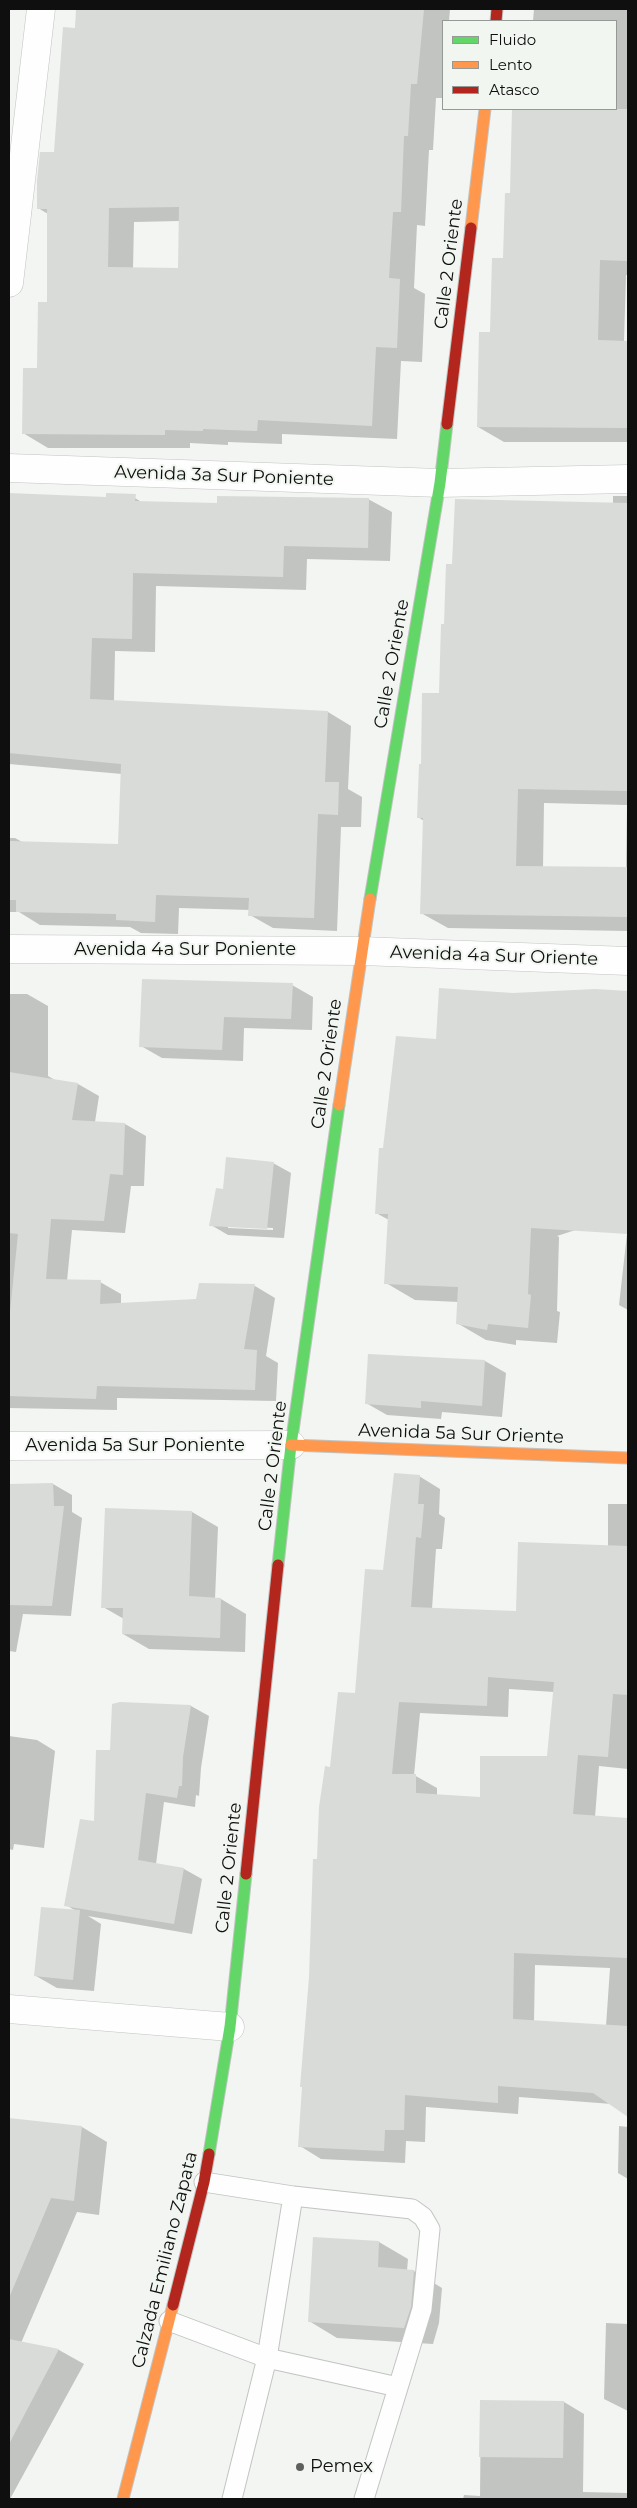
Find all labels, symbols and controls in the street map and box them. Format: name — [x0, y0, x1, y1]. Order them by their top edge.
legend — [442, 20, 617, 110]
text: Fluido — [489, 30, 536, 49]
text: Lento — [489, 55, 532, 74]
text: Atasco — [489, 80, 539, 99]
street label: Calle 2 Oriente — [430, 197, 468, 331]
street label: Avenida 3a Sur Poniente — [114, 461, 334, 491]
street label: Calle 2 Oriente — [370, 597, 414, 731]
street label: Avenida 4a Sur Poniente — [74, 939, 296, 961]
street label: Avenida 4a Sur Oriente — [390, 942, 598, 970]
street label: Calle 2 Oriente — [307, 997, 347, 1131]
street label: Calle 2 Oriente — [254, 1399, 292, 1533]
street label: Avenida 5a Sur Oriente — [358, 1420, 564, 1448]
street label: Avenida 5a Sur Poniente — [25, 1435, 245, 1457]
street label: Calle 2 Oriente — [211, 1802, 247, 1934]
street label: Calzada Emiliano Zapata — [128, 2149, 202, 2371]
place label: Pemex — [310, 2456, 373, 2478]
marker: Pemex — [294, 2461, 306, 2473]

